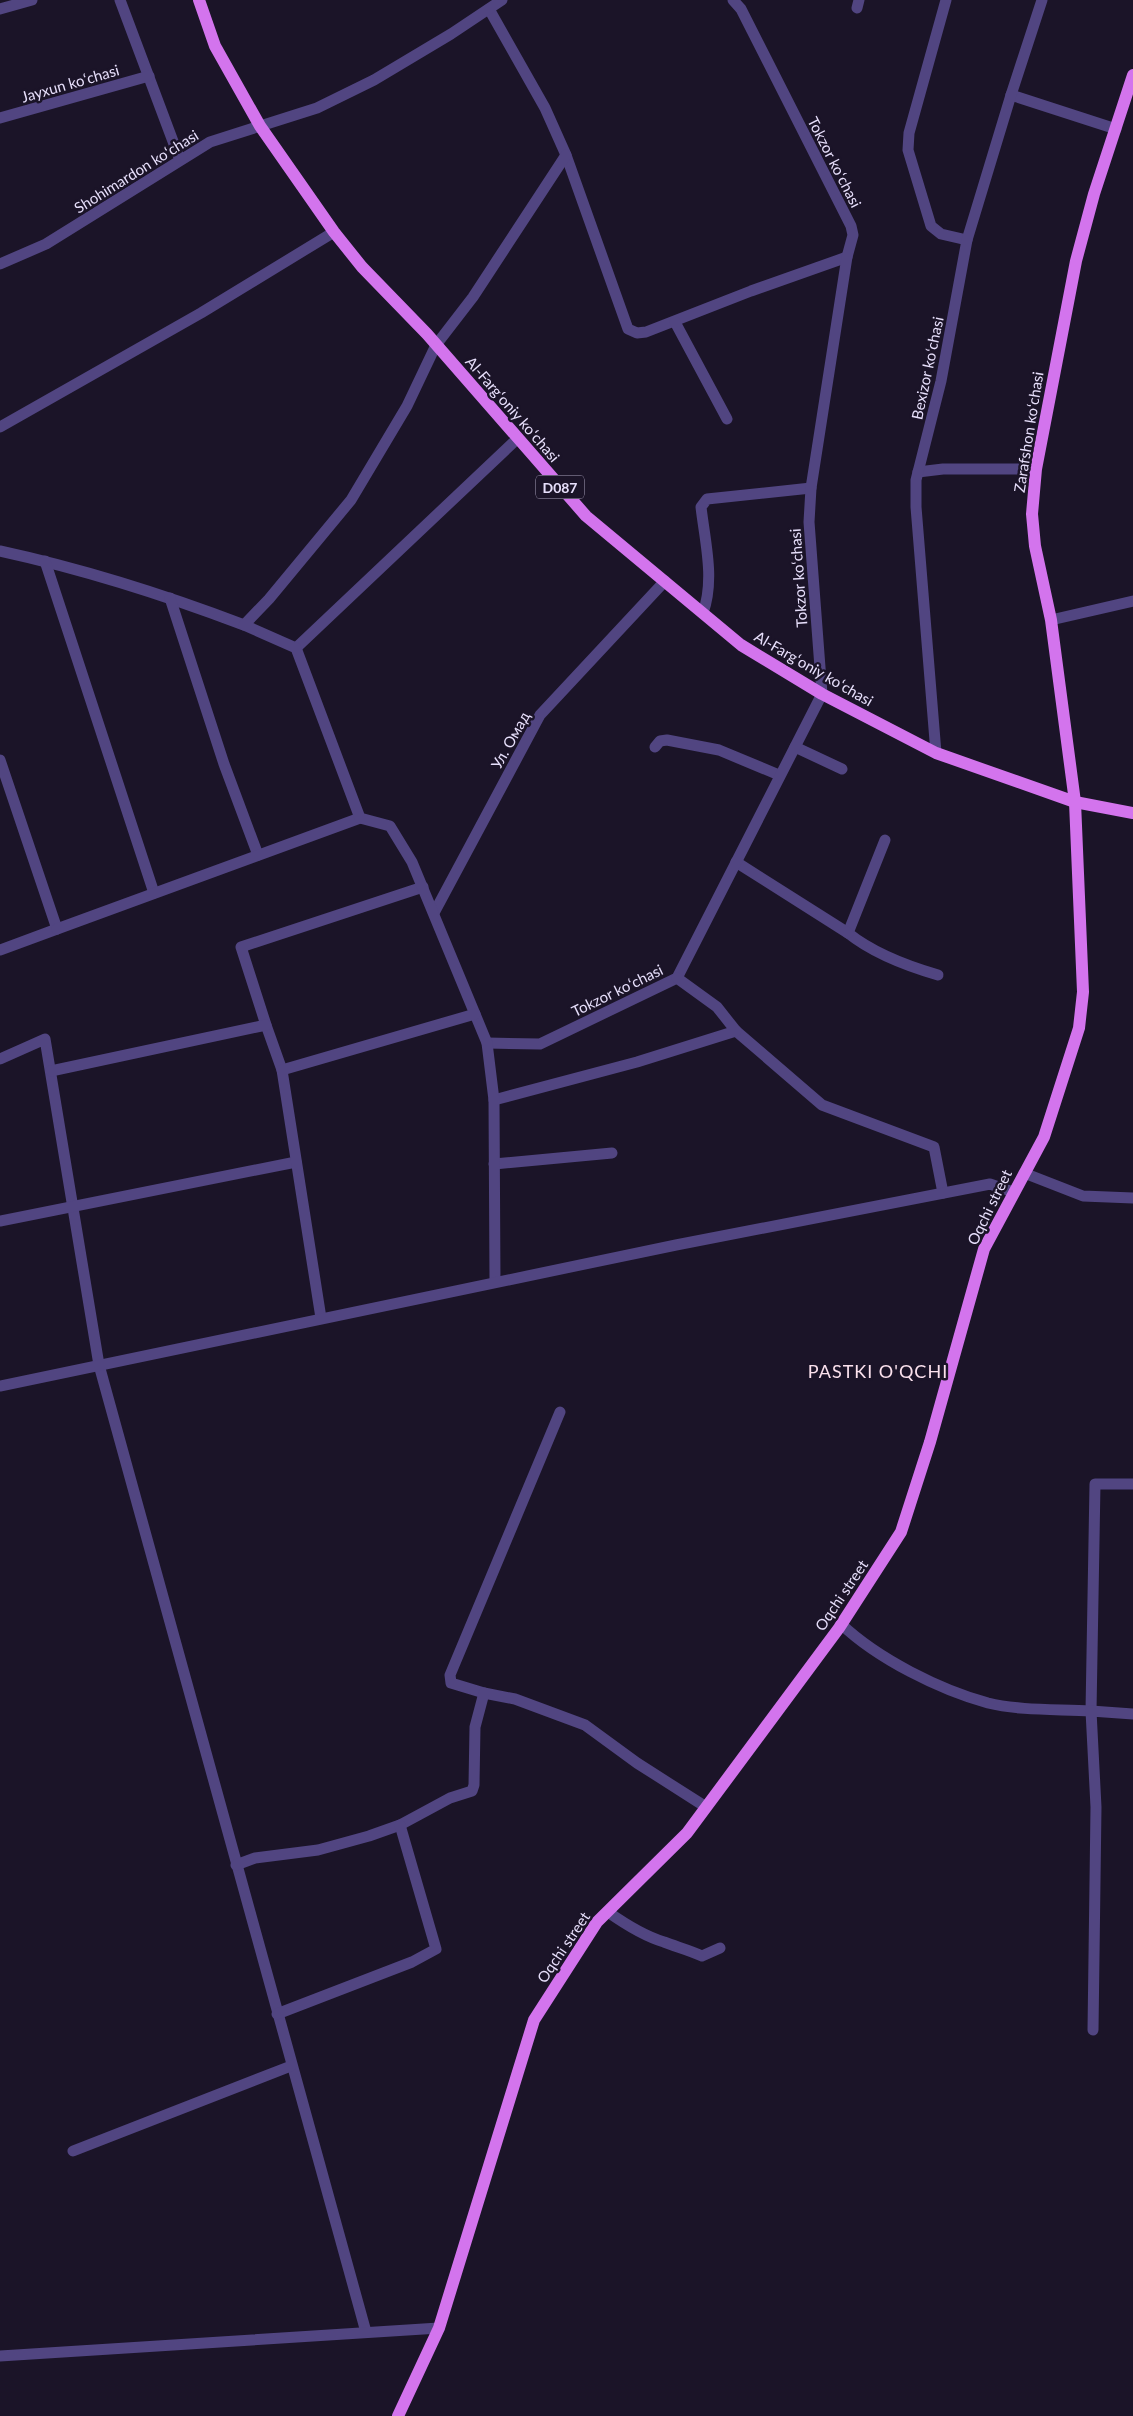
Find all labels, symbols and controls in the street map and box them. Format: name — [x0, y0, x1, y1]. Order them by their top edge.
street label: Jayxun koʻchasi — [19, 60, 121, 106]
street label: Tokzor koʻchasi — [804, 114, 866, 210]
street label: Shohimardon koʻchasi — [71, 126, 201, 216]
street label: Bexizor koʻchasi — [907, 315, 947, 421]
street label: Al-Fargʻoniy koʻchasi — [462, 353, 564, 465]
street label: Zarafshon koʻchasi — [1010, 370, 1046, 494]
road number: D087 — [536, 476, 584, 498]
street label: Tokzor koʻchasi — [786, 528, 810, 628]
street label: Al-Fargʻoniy koʻchasi — [751, 627, 877, 709]
street label: Ул. Омад — [487, 708, 533, 772]
street label: Tokzor koʻchasi — [568, 960, 666, 1020]
street label: Oqchi street — [963, 1166, 1015, 1248]
district label: PASTKI O'QCHI — [808, 1360, 948, 1382]
street label: Oqchi street — [811, 1556, 872, 1634]
street label: Oqchi street — [533, 1908, 594, 1986]

